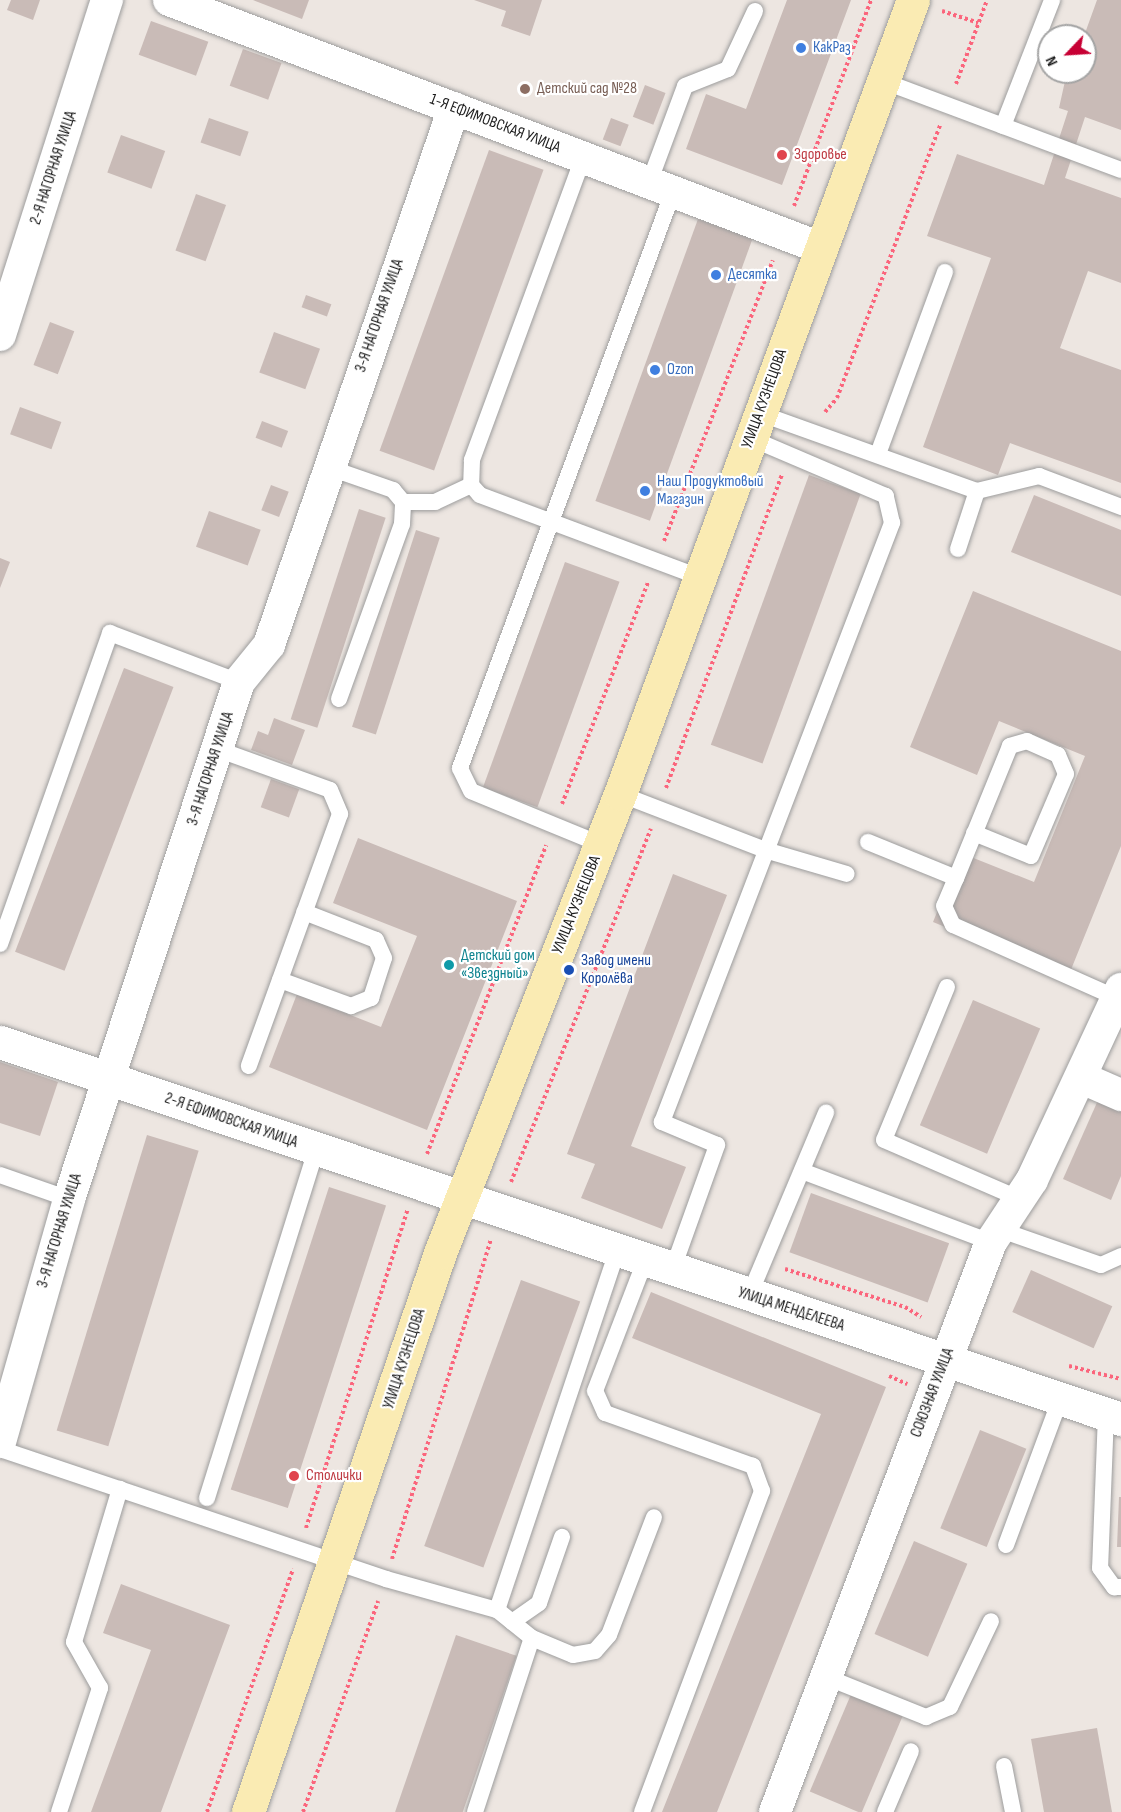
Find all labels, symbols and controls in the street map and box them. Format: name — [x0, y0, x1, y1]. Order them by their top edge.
north arrow — [1037, 24, 1097, 84]
place label: КакРаз — [813, 38, 851, 58]
marker: КакРаз — [794, 41, 808, 55]
text: N — [1042, 53, 1062, 69]
place label: Детский сад №28 — [537, 79, 637, 99]
marker: Детский сад №28 — [518, 82, 532, 96]
street label: 1-Я ЕФИМОВСКАЯ УЛИЦА — [427, 90, 563, 158]
street label: 2-Я НАГОРНАЯ УЛИЦА — [27, 109, 81, 227]
place label: Здоровье — [794, 145, 847, 165]
marker: Здоровье — [775, 148, 789, 162]
street label: 3-Я НАГОРНАЯ УЛИЦА — [352, 257, 408, 375]
place label: Десятка — [728, 265, 777, 285]
marker: Десятка — [709, 268, 723, 282]
street label: УЛИЦА КУЗНЕЦОВА — [738, 347, 792, 451]
place label: Ozon — [667, 360, 694, 380]
marker: Ozon — [648, 363, 662, 377]
place label: Наш Продуктовый Магазин — [657, 472, 763, 510]
marker: Наш Продуктовый Магазин — [638, 484, 652, 498]
street label: 3-Я НАГОРНАЯ УЛИЦА — [184, 710, 238, 828]
street label: УЛИЦА КУЗНЕЦОВА — [549, 853, 605, 957]
place label: Детский дом «Звездный» — [461, 946, 535, 984]
place label: Завод имени Королёва — [581, 951, 651, 989]
marker: Детский дом «Звездный» — [442, 958, 456, 972]
marker: Завод имени Королёва — [562, 963, 576, 977]
street label: 2-Я ЕФИМОВСКАЯ УЛИЦА — [162, 1089, 300, 1153]
street label: 3-Я НАГОРНАЯ УЛИЦА — [33, 1172, 87, 1290]
street label: УЛИЦА МЕНДЕЛЕЕВА — [735, 1284, 847, 1336]
street label: УЛИЦА КУЗНЕЦОВА — [380, 1307, 430, 1411]
street label: СОЮЗНАЯ УЛИЦА — [907, 1346, 959, 1440]
place label: Столички — [306, 1466, 362, 1486]
marker: Столички — [287, 1469, 301, 1483]

